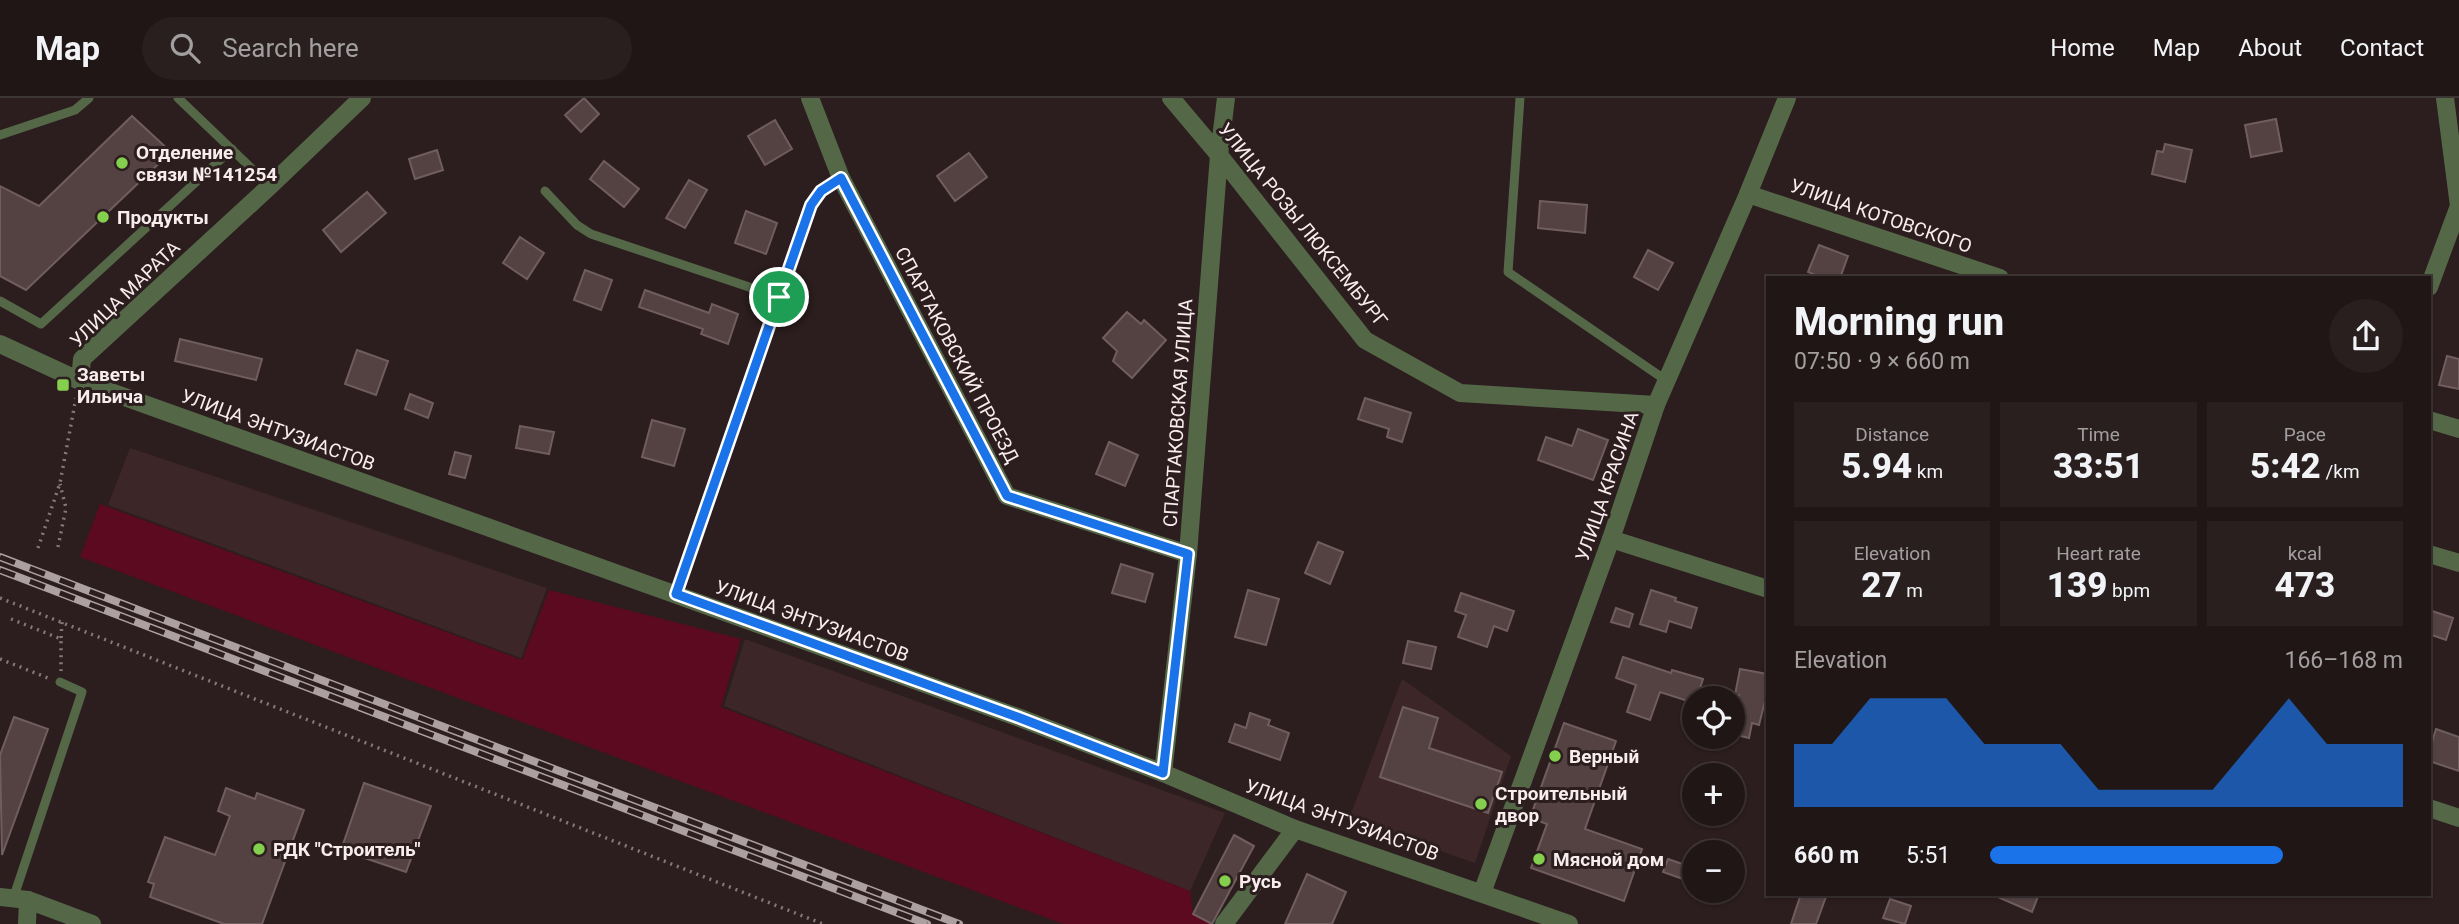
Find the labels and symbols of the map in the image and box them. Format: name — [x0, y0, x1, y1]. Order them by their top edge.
street label: УЛИЦА РОЗЫ ЛЮКСЕМБУРГ — [1214, 118, 1392, 332]
place label: Отделение связи №141254 — [136, 141, 277, 186]
marker: Отделение связи №141254 — [114, 155, 130, 171]
street label: УЛИЦА КОТОВСКОГО — [1787, 174, 1975, 258]
place label: Продукты — [117, 206, 209, 229]
marker: Продукты — [95, 209, 111, 225]
street label: УЛИЦА МАРАТА — [65, 235, 185, 352]
street label: СПАРТАКОВСКИЙ ПРОЕЗД — [890, 243, 1024, 467]
pin — [749, 267, 809, 327]
street label: СПАРТАКОВСКАЯ УЛИЦА — [1159, 297, 1197, 528]
place label: Заветы Ильича — [77, 363, 145, 408]
marker: Заветы Ильича — [55, 377, 71, 393]
street label: УЛИЦА ЭНТУЗИАСТОВ — [178, 384, 378, 476]
street label: УЛИЦА КРАСИНА — [1571, 408, 1644, 564]
street label: УЛИЦА ЭНТУЗИАСТОВ — [712, 575, 912, 667]
place label: Верный — [1569, 745, 1639, 768]
marker: Верный — [1547, 748, 1563, 764]
street label: УЛИЦА ЭНТУЗИАСТОВ — [1242, 774, 1442, 866]
place label: Строительный двор — [1495, 782, 1627, 827]
marker: Строительный двор — [1473, 796, 1489, 812]
place label: РДК "Строитель" — [273, 838, 420, 861]
marker: РДК "Строитель" — [251, 841, 267, 857]
place label: Мясной дом — [1553, 848, 1664, 871]
marker: Мясной дом — [1531, 851, 1547, 867]
place label: Русь — [1239, 870, 1282, 893]
marker: Русь — [1217, 873, 1233, 889]

